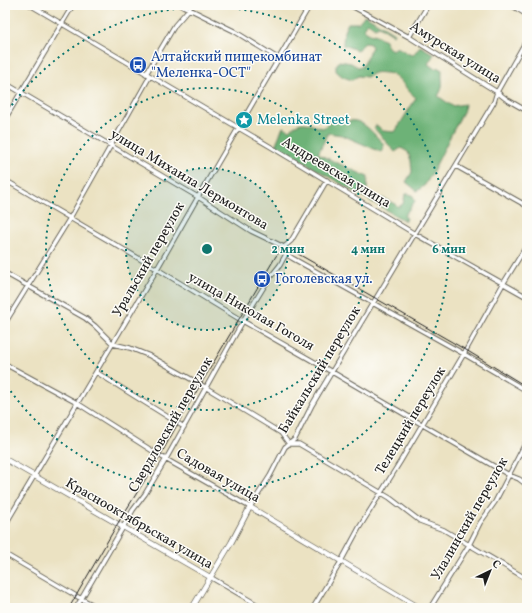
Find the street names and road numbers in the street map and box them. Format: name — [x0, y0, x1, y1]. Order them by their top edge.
street label: Амурская улица — [406, 17, 504, 89]
street label: улица Михаила Лермонтова — [106, 125, 272, 235]
street label: Андреевская улица — [278, 133, 394, 213]
street label: Уральский переулок — [108, 198, 190, 321]
street label: улица Николая Гоголя — [184, 268, 318, 356]
street label: Байкальский переулок — [274, 302, 366, 437]
street label: Свердловский переулок — [124, 353, 218, 496]
street label: Телецкий переулок — [371, 363, 451, 479]
street label: Садовая улица — [172, 444, 264, 508]
street label: Улалинский переулок — [427, 454, 513, 584]
street label: Краснооктябрьская улица — [62, 474, 216, 574]

